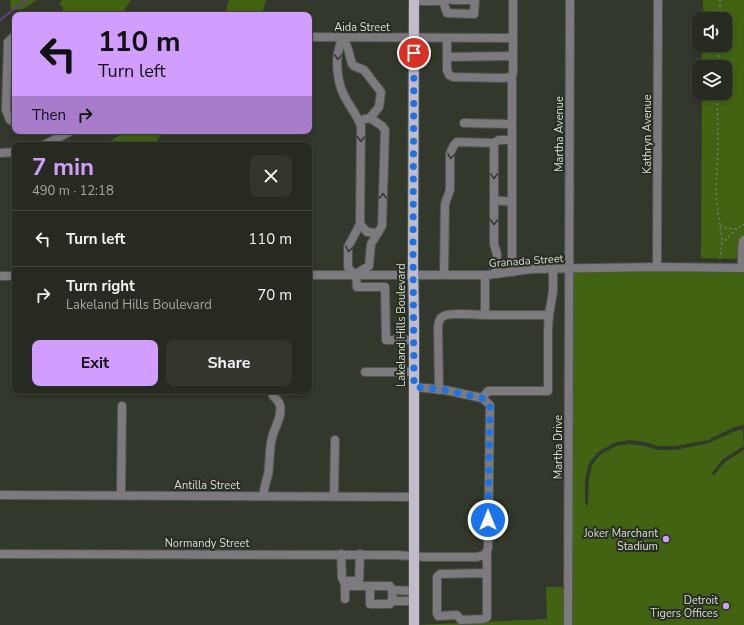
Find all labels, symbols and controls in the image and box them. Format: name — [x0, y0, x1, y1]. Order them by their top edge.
map controls — [692, 12, 732, 100]
button: sound — [692, 12, 732, 52]
street label: Aida Street — [334, 20, 390, 35]
text: 110 m — [98, 23, 181, 61]
icon: left — [32, 28, 84, 80]
pin — [397, 36, 431, 70]
icon: arrive — [403, 42, 425, 64]
one-way arrow — [333, 54, 342, 60]
text: Turn left — [98, 59, 166, 83]
button: layers — [692, 60, 732, 100]
street label: Kathryn Avenue — [640, 94, 655, 174]
street label: Martha Avenue — [552, 96, 567, 172]
icon: right — [74, 104, 96, 126]
text: Then — [32, 105, 66, 125]
one-way arrow — [357, 136, 365, 142]
text: 7 min — [32, 151, 94, 183]
one-way arrow — [447, 153, 456, 159]
button: close — [250, 155, 292, 197]
one-way arrow — [490, 173, 498, 179]
text: 490 m · 12:18 — [32, 182, 114, 200]
one-way arrow — [379, 193, 387, 199]
one-way arrow — [490, 219, 498, 225]
icon: left — [32, 228, 54, 250]
text: Turn left — [66, 229, 125, 249]
text: 110 m — [248, 229, 292, 249]
one-way arrow — [345, 246, 354, 252]
street label: Granada Street — [488, 251, 564, 271]
street label: Lakeland Hills Boulevard — [394, 263, 409, 387]
text: Turn right — [66, 276, 135, 296]
icon: right — [32, 284, 54, 306]
text: 70 m — [257, 285, 292, 305]
text: Lakeland Hills Boulevard — [66, 296, 212, 314]
button: Exit — [32, 340, 158, 386]
button: Share — [166, 340, 292, 386]
street label: Martha Drive — [551, 415, 566, 479]
street label: Antilla Street — [174, 478, 240, 493]
position arrow — [467, 499, 509, 541]
place label: Joker Marchant Stadium — [583, 526, 658, 554]
marker: Joker Marchant Stadium — [661, 534, 671, 544]
street label: Normandy Street — [165, 536, 249, 551]
place label: Detroit Tigers Offices — [650, 593, 718, 621]
marker: Detroit Tigers Offices — [721, 601, 731, 611]

